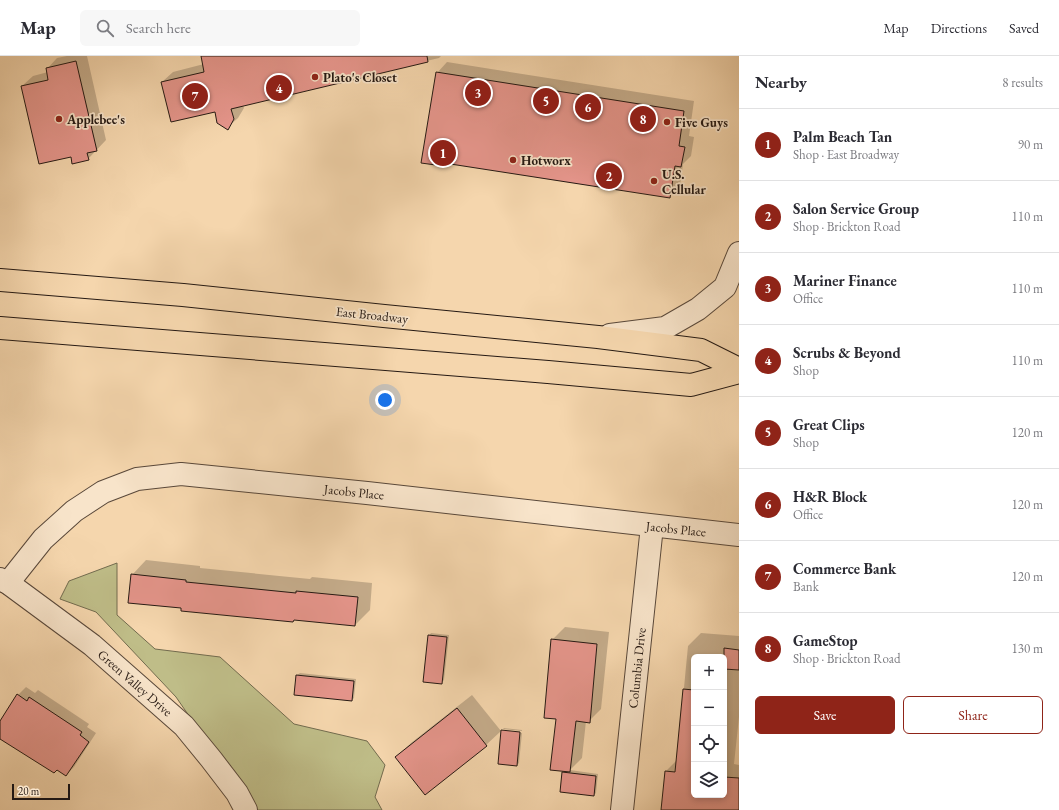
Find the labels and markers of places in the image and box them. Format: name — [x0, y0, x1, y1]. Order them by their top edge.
place label: Plato's Closet — [323, 69, 397, 86]
marker: Plato's Closet — [310, 72, 320, 82]
pin: 4 — [266, 73, 292, 103]
pin: 3 — [465, 78, 491, 108]
pin: 7 — [182, 81, 208, 111]
pin: 5 — [533, 86, 559, 116]
pin: 6 — [575, 92, 601, 122]
pin: 8 — [630, 104, 656, 134]
place label: Applebee's — [66, 111, 125, 128]
marker: Applebee's — [54, 114, 64, 124]
place label: Five Guys — [675, 114, 728, 131]
marker: Five Guys — [662, 117, 672, 127]
pin: 1 — [430, 138, 456, 168]
place label: Hotworx — [521, 152, 571, 169]
marker: Hotworx — [508, 155, 518, 165]
pin: 2 — [596, 161, 622, 191]
place label: U.S. Cellular — [662, 166, 707, 198]
marker: U.S. Cellular — [649, 176, 659, 186]

